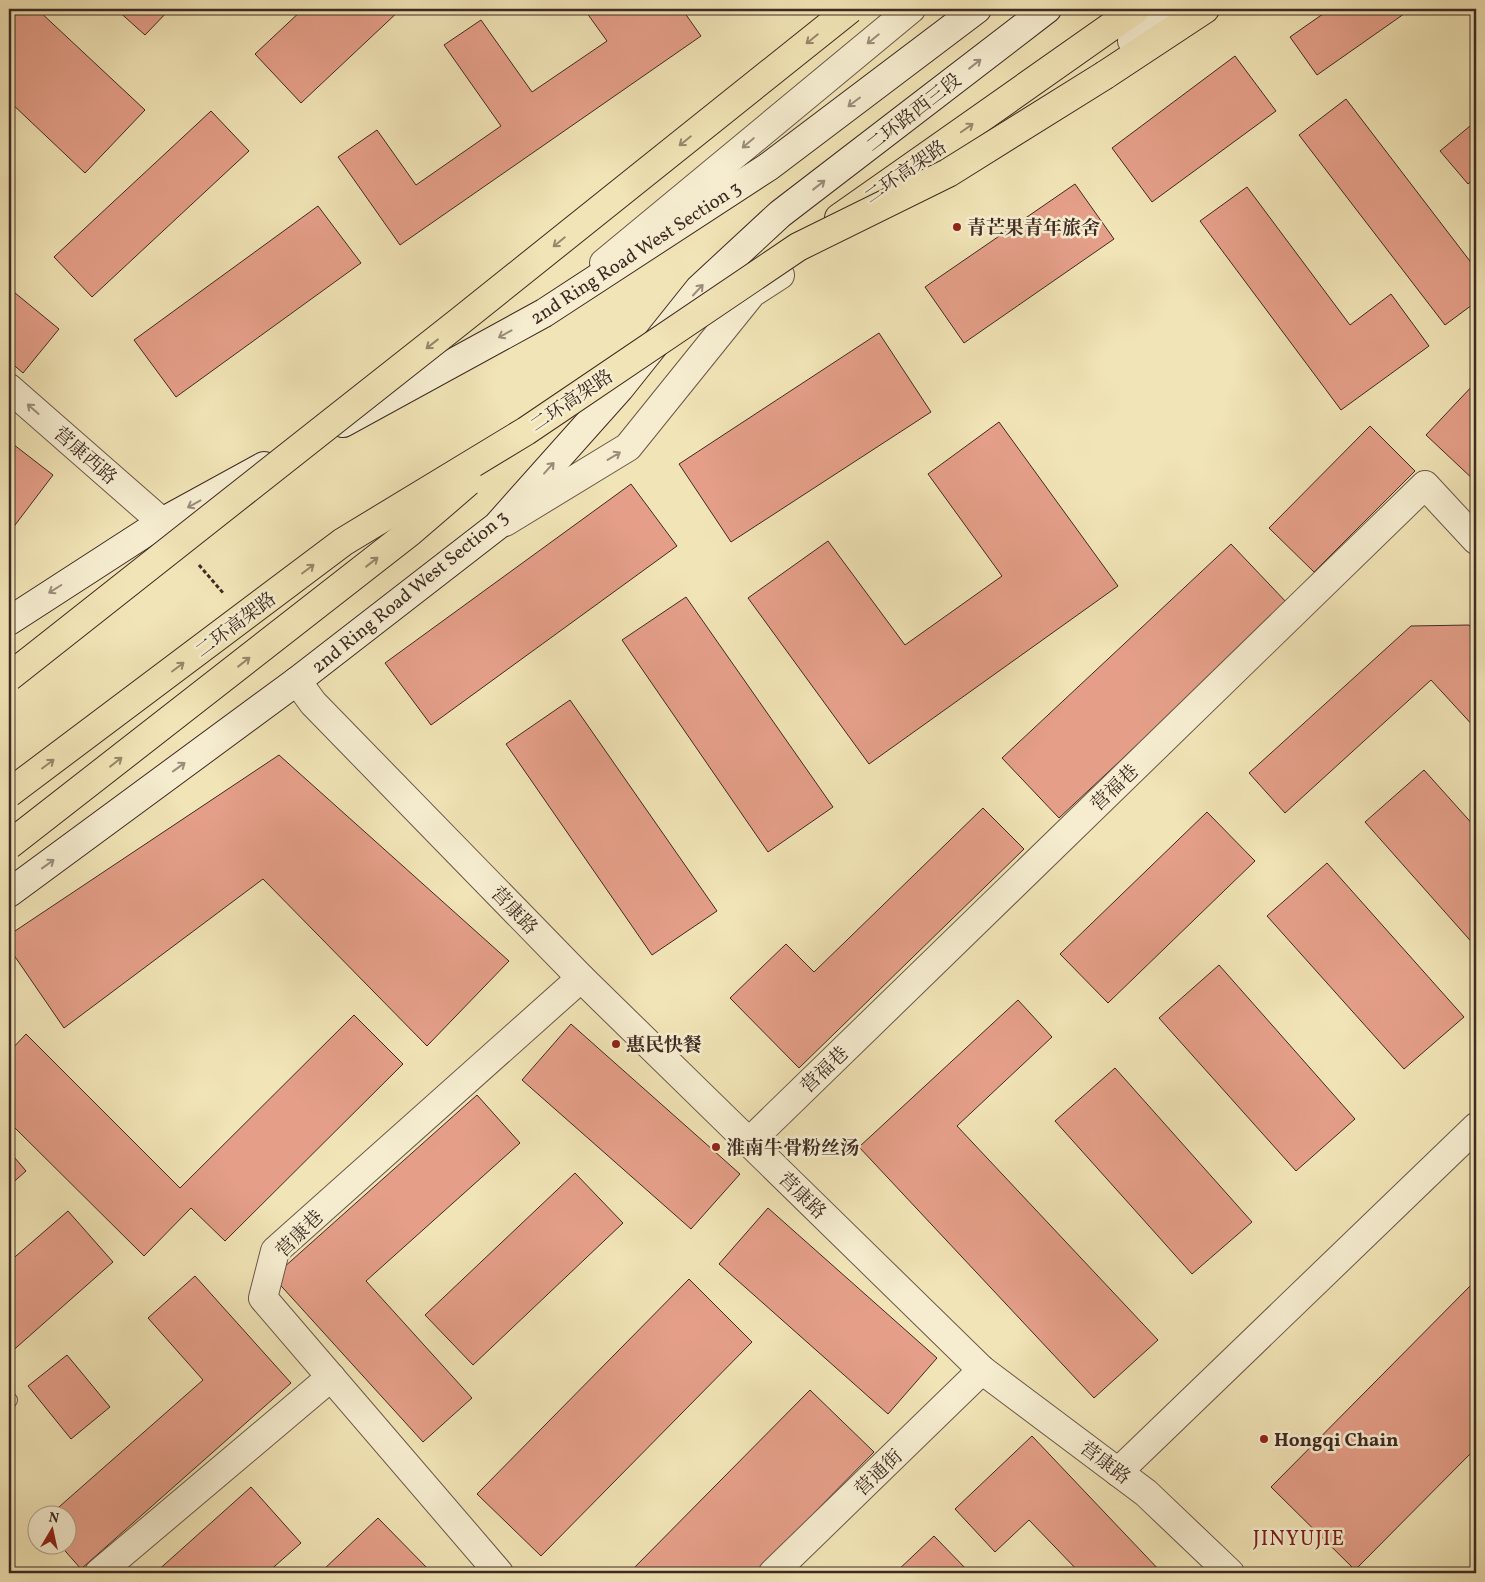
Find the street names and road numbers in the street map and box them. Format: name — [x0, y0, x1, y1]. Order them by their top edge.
street label: 二环路西三段 — [861, 68, 967, 159]
street label: 二环高架路 — [860, 135, 953, 211]
street label: 2nd Ring Road West Section 3 — [526, 176, 746, 332]
street label: 二环高架路 — [525, 364, 619, 439]
street label: 营康西路 — [47, 422, 122, 491]
street label: 2nd Ring Road West Section 3 — [306, 505, 514, 680]
street label: 二环高架路 — [190, 587, 282, 665]
street label: 营福巷 — [1086, 759, 1145, 818]
street label: 营康路 — [484, 882, 543, 941]
street label: 营福巷 — [796, 1041, 855, 1100]
street label: 营康路 — [772, 1167, 831, 1226]
street label: 营康巷 — [271, 1205, 330, 1264]
street label: 营康路 — [1074, 1436, 1135, 1491]
street label: 营通街 — [850, 1444, 909, 1503]

